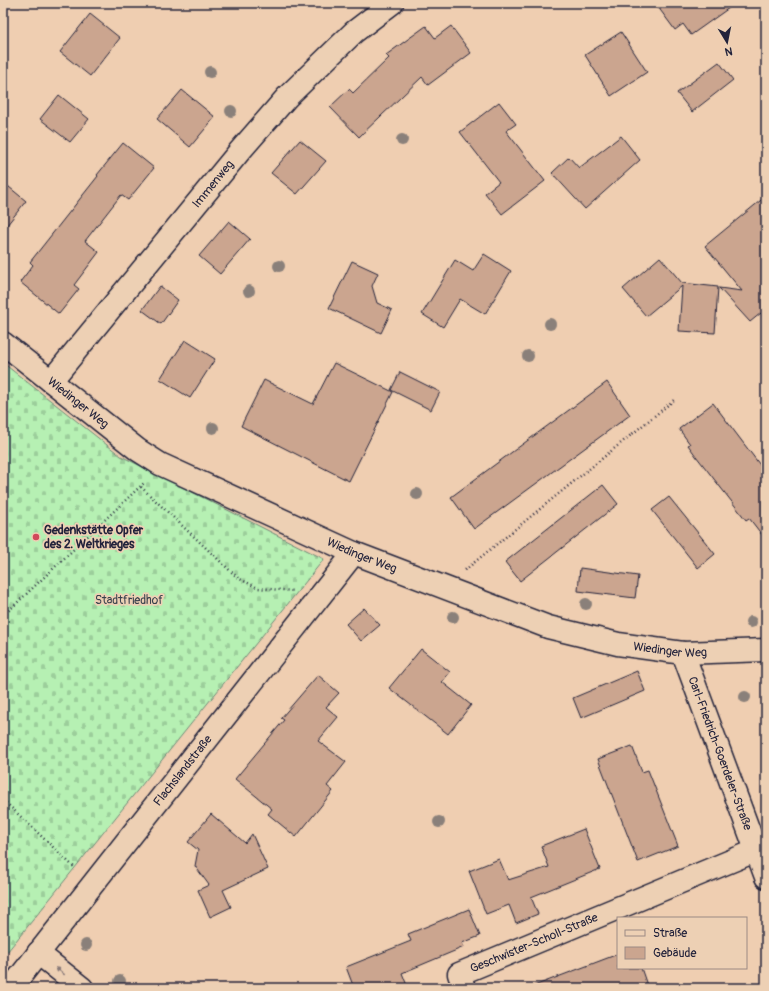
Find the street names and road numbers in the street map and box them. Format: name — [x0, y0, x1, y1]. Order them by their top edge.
street label: Immenweg — [189, 157, 237, 211]
street label: Wiedinger Weg — [44, 374, 112, 432]
street label: Wiedinger Weg — [324, 535, 399, 577]
street label: Wiedinger Weg — [632, 639, 707, 661]
street label: Carl-Friedrich-Goerdeler-Straße — [684, 675, 755, 833]
street label: Flachslandstraße — [150, 732, 216, 809]
street label: Geschwister-Scholl-Straße — [468, 910, 600, 977]

